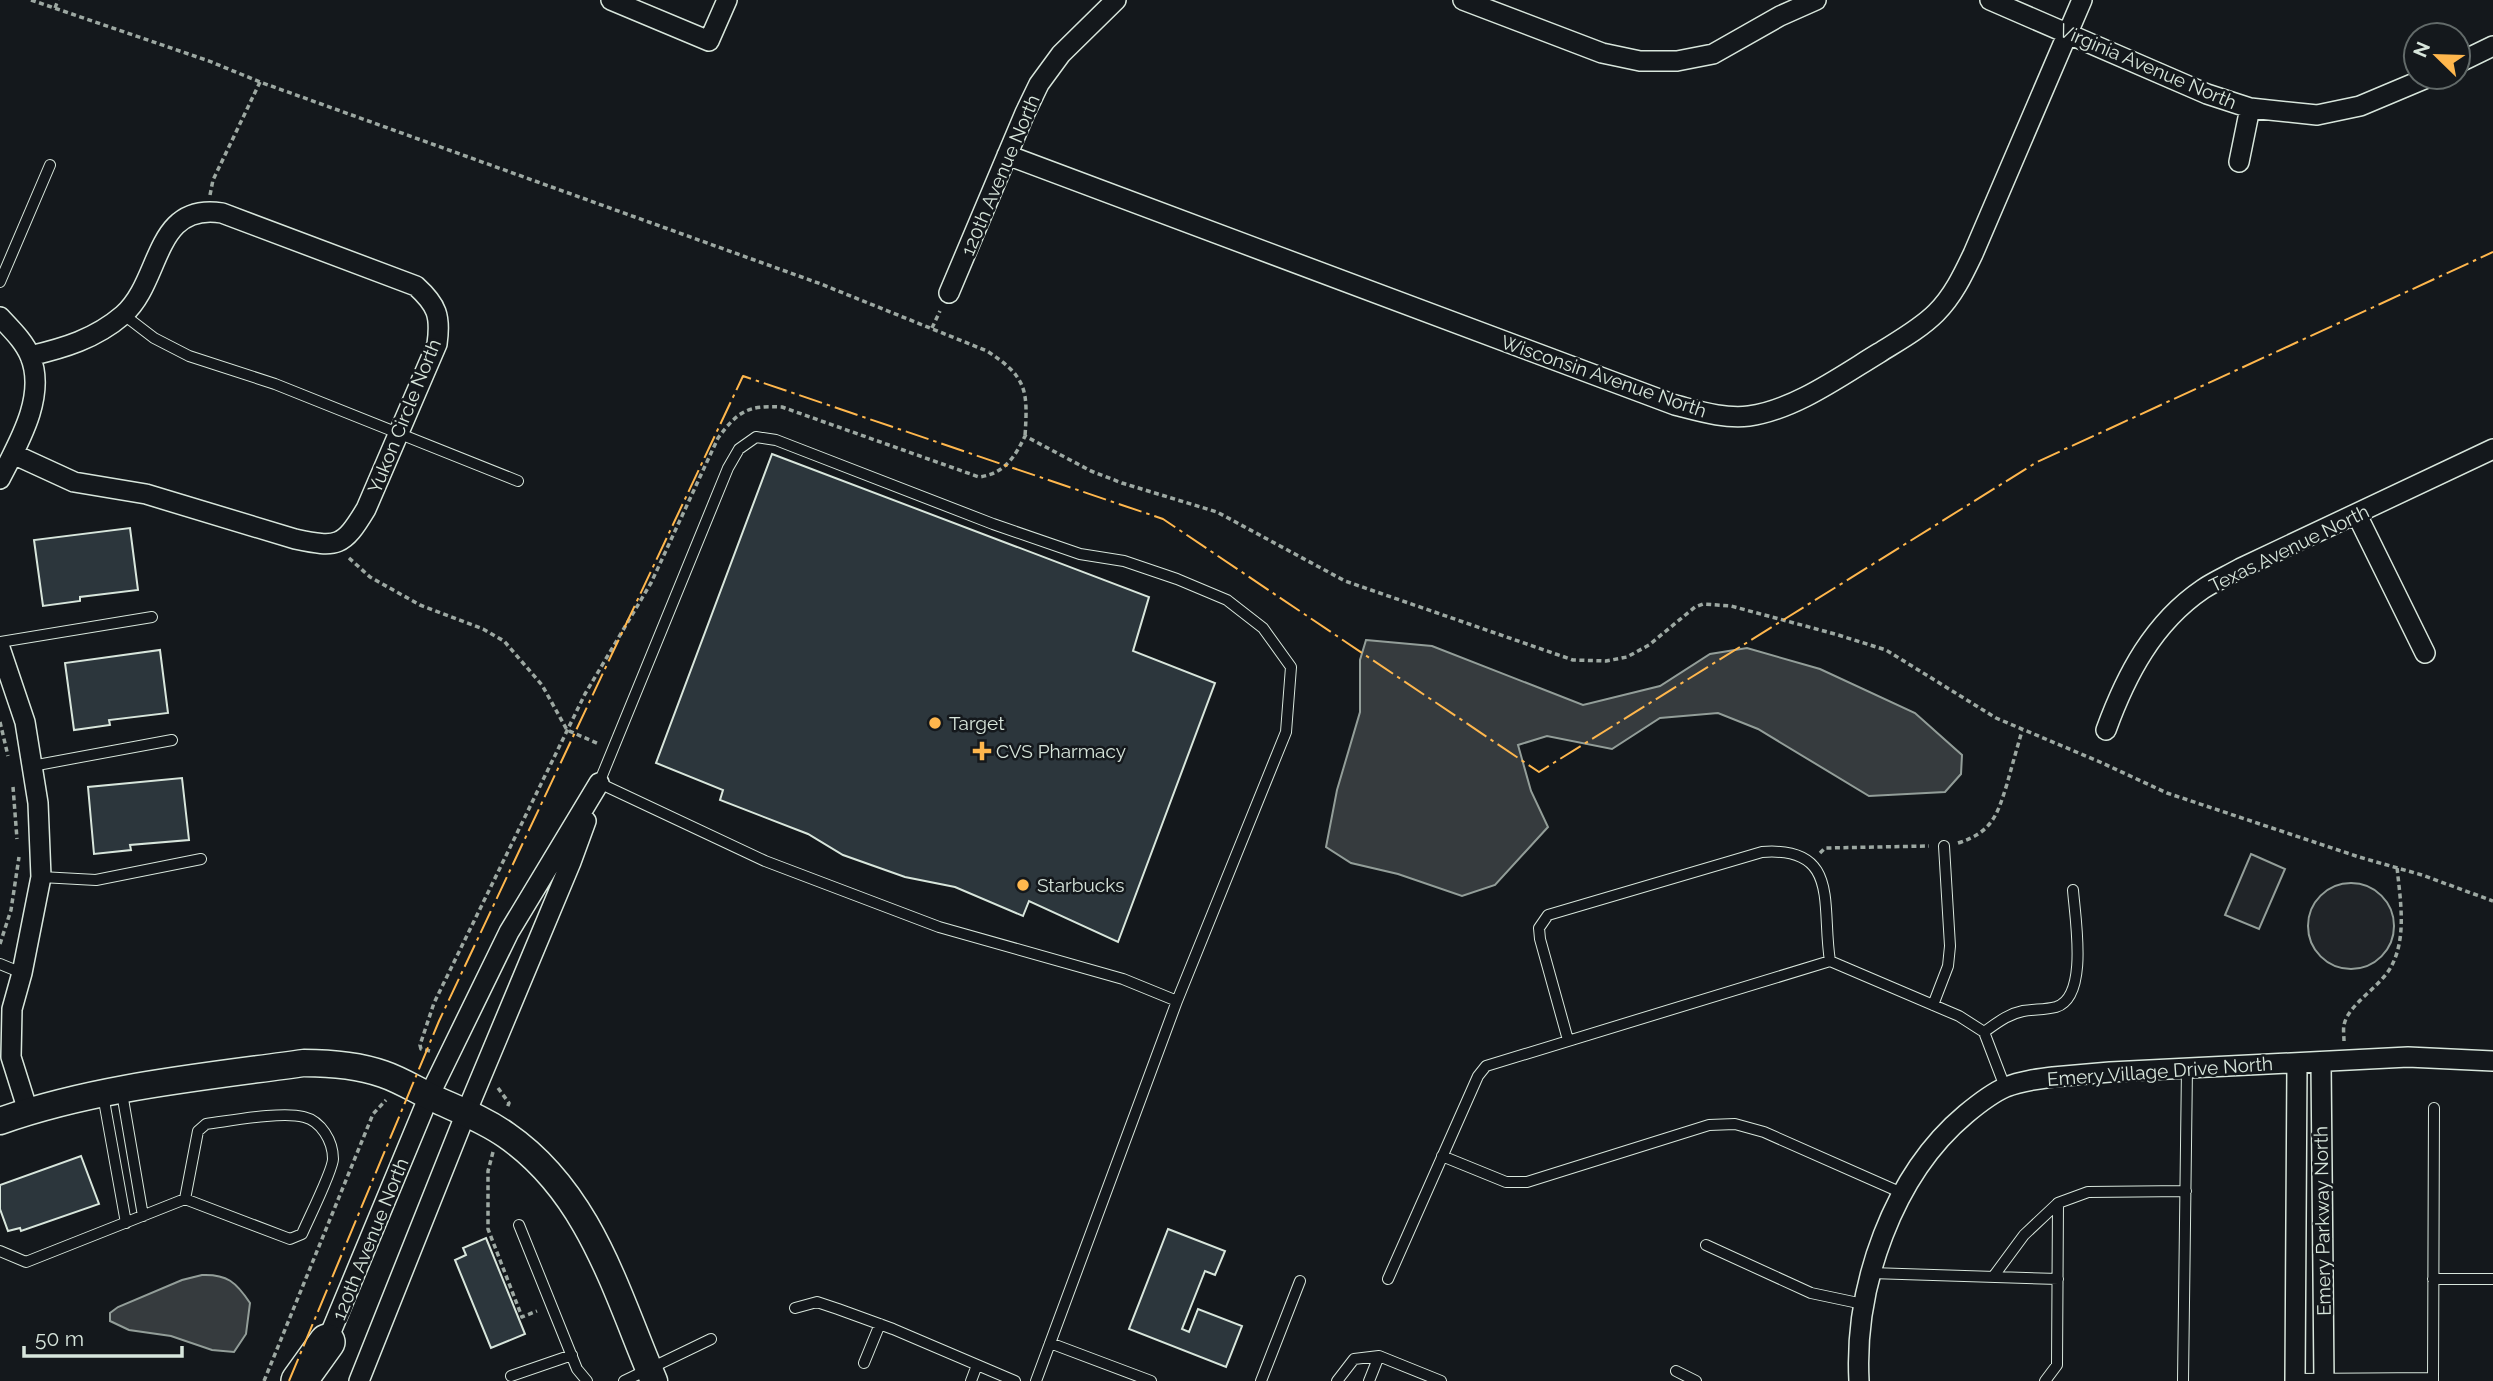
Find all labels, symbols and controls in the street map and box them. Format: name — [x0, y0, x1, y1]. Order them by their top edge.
street label: Virginia Avenue North — [2056, 19, 2240, 113]
north arrow — [2402, 21, 2472, 91]
text: N — [2408, 38, 2434, 60]
street label: 120th Avenue North — [956, 91, 1044, 259]
street label: Wisconsin Avenue North — [1498, 330, 1710, 422]
street label: Yukon Circle North — [363, 336, 445, 496]
street label: Texas Avenue North — [2206, 500, 2372, 596]
place label: Target — [949, 712, 1005, 734]
marker: Target — [927, 715, 943, 731]
place label: CVS Pharmacy — [996, 740, 1126, 762]
marker: CVS Pharmacy — [974, 743, 990, 759]
place label: Starbucks — [1037, 874, 1124, 896]
marker: Starbucks — [1015, 877, 1031, 893]
street label: Emery Village Drive North — [2046, 1052, 2274, 1090]
street label: Emery Parkway North — [2309, 1126, 2335, 1316]
street label: 120th Avenue North — [327, 1155, 413, 1323]
scale bar — [24, 1314, 182, 1358]
text: 50 m — [35, 1326, 84, 1351]

